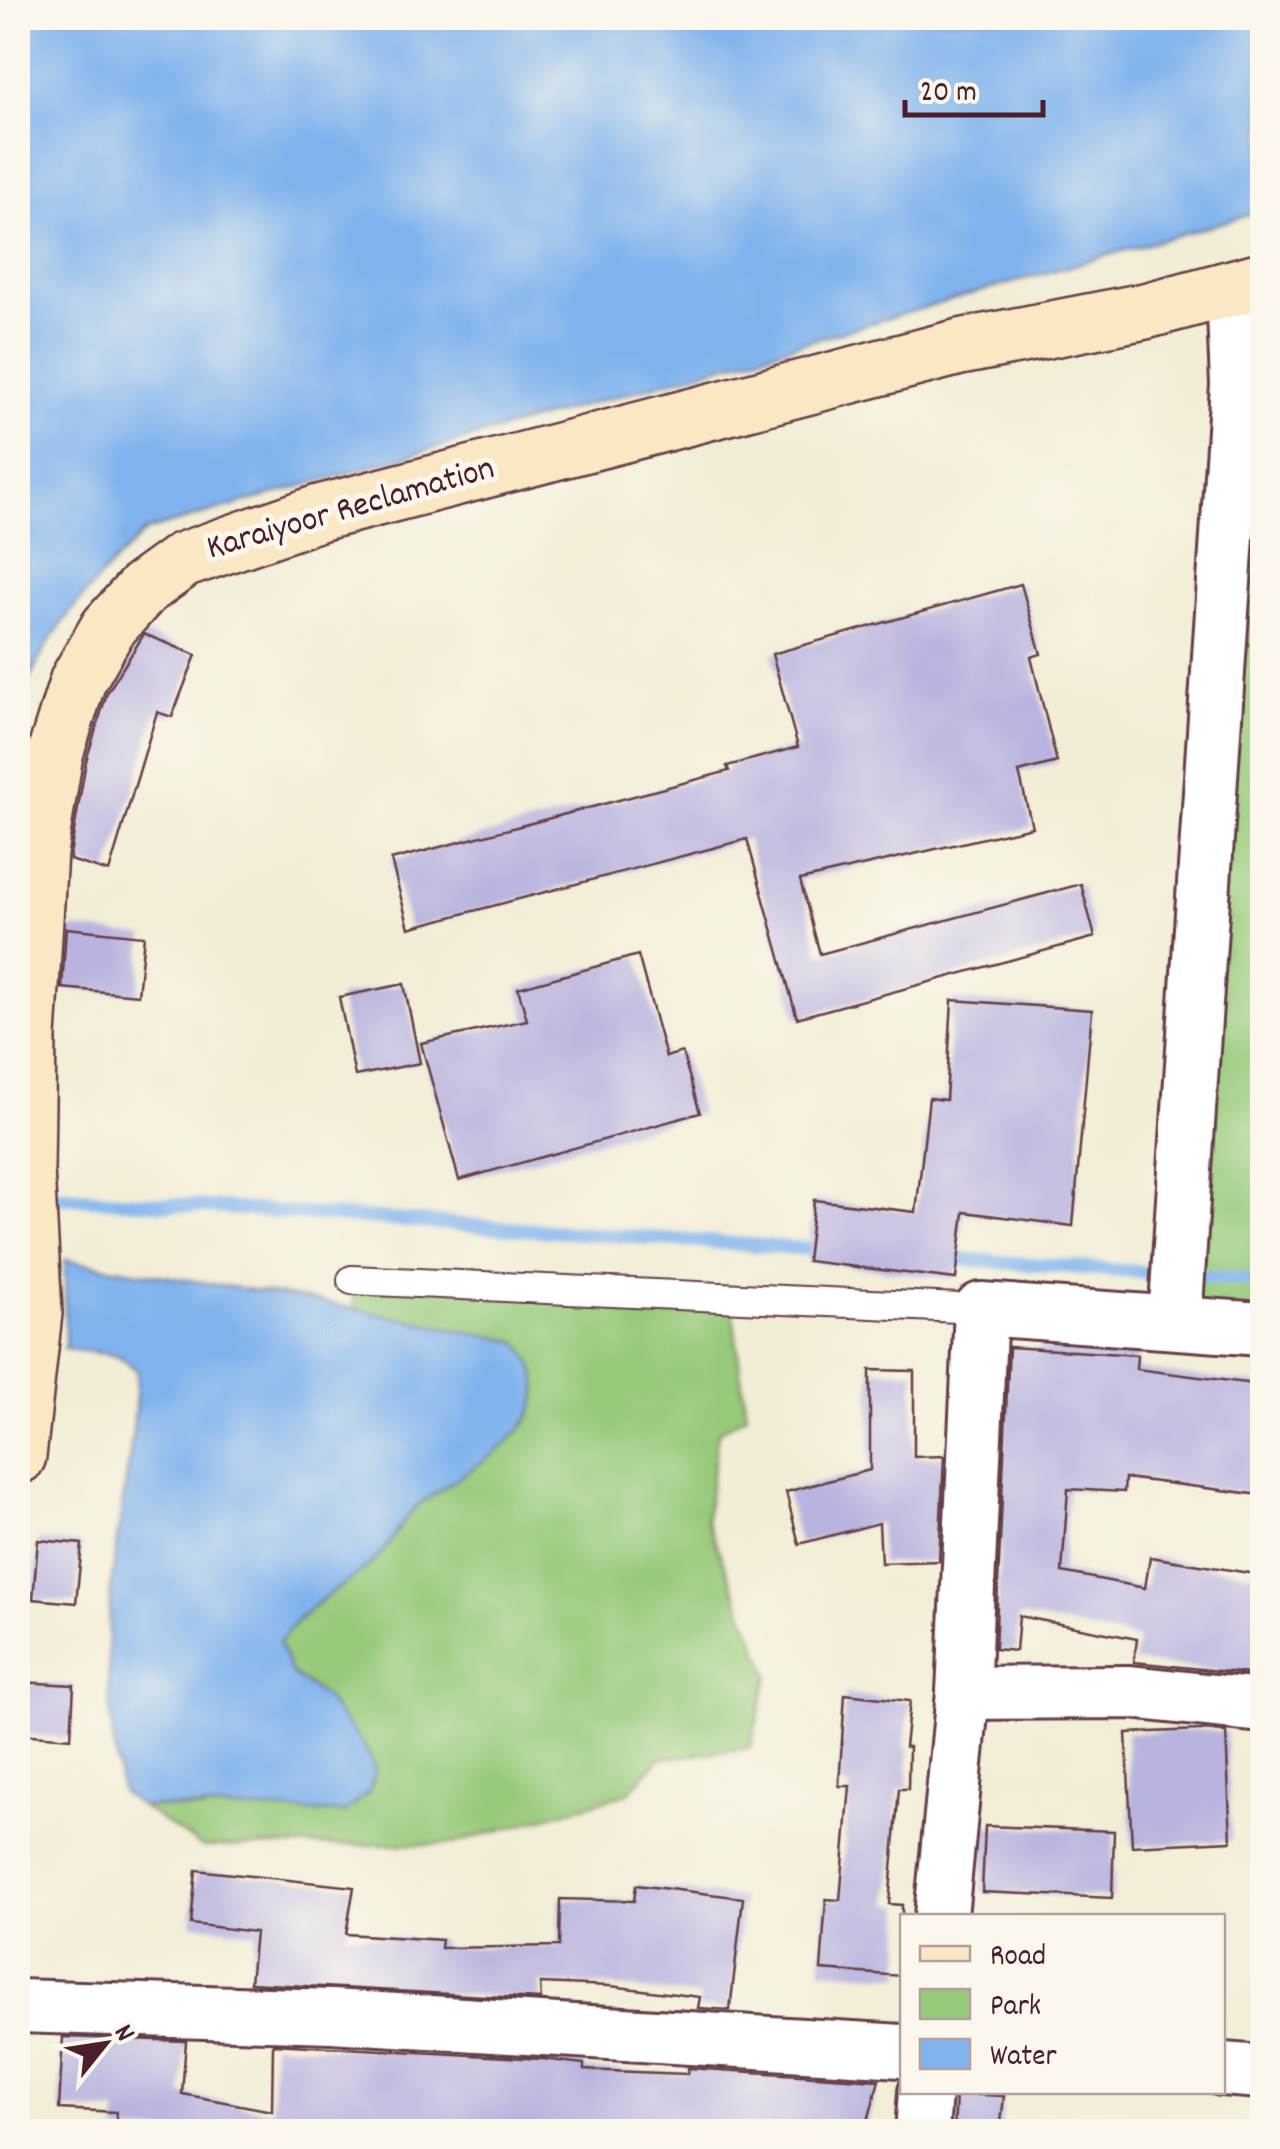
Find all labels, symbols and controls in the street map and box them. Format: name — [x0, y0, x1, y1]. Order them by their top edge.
scale bar — [905, 55, 1042, 117]
text: 20 m — [920, 73, 977, 116]
street label: Karaiyoor Reclamation — [201, 445, 501, 575]
legend — [900, 1914, 1225, 2094]
text: Road — [990, 1937, 1046, 1980]
text: Park — [990, 1987, 1041, 2030]
north arrow — [55, 1994, 155, 2094]
text: N — [102, 2018, 143, 2050]
text: Water — [990, 2037, 1057, 2080]

